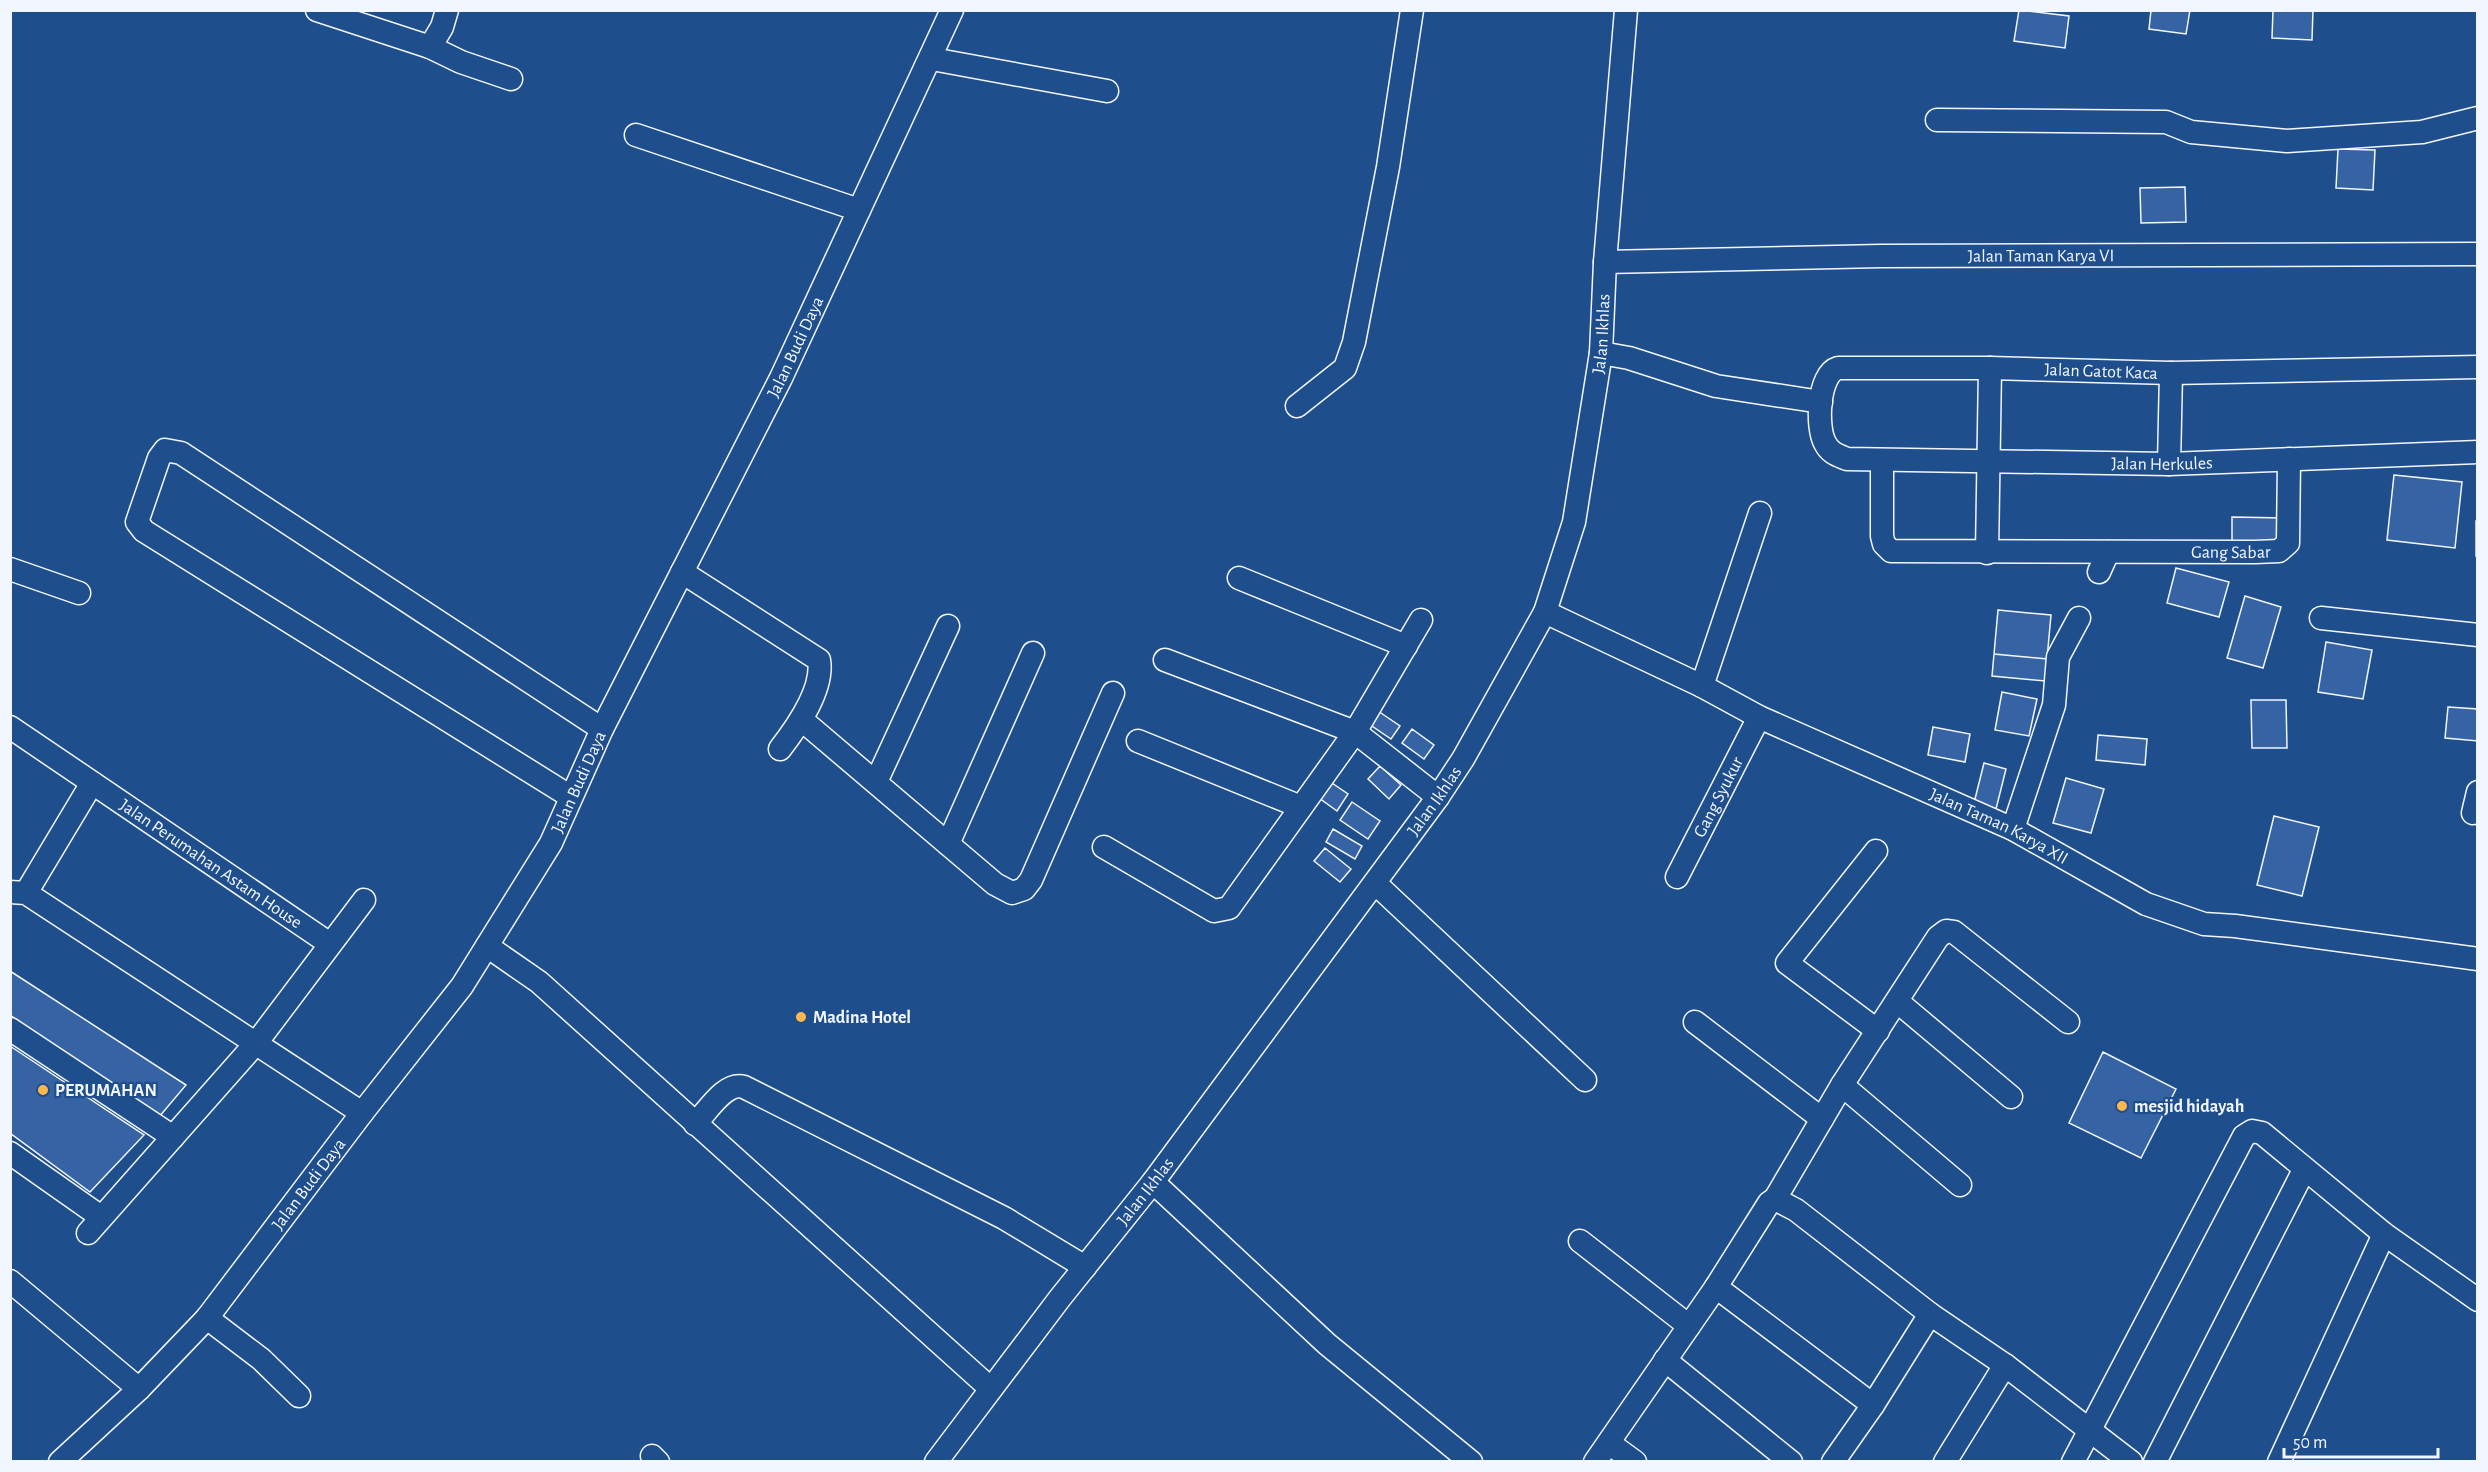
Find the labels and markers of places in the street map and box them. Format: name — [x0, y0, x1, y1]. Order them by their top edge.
place label: Madina Hotel — [813, 1009, 911, 1027]
marker: Madina Hotel — [794, 1010, 808, 1024]
place label: PERUMAHAN — [55, 1082, 157, 1100]
marker: PERUMAHAN — [36, 1083, 50, 1097]
place label: mesjid hidayah — [2134, 1098, 2244, 1116]
marker: mesjid hidayah — [2115, 1099, 2129, 1113]

